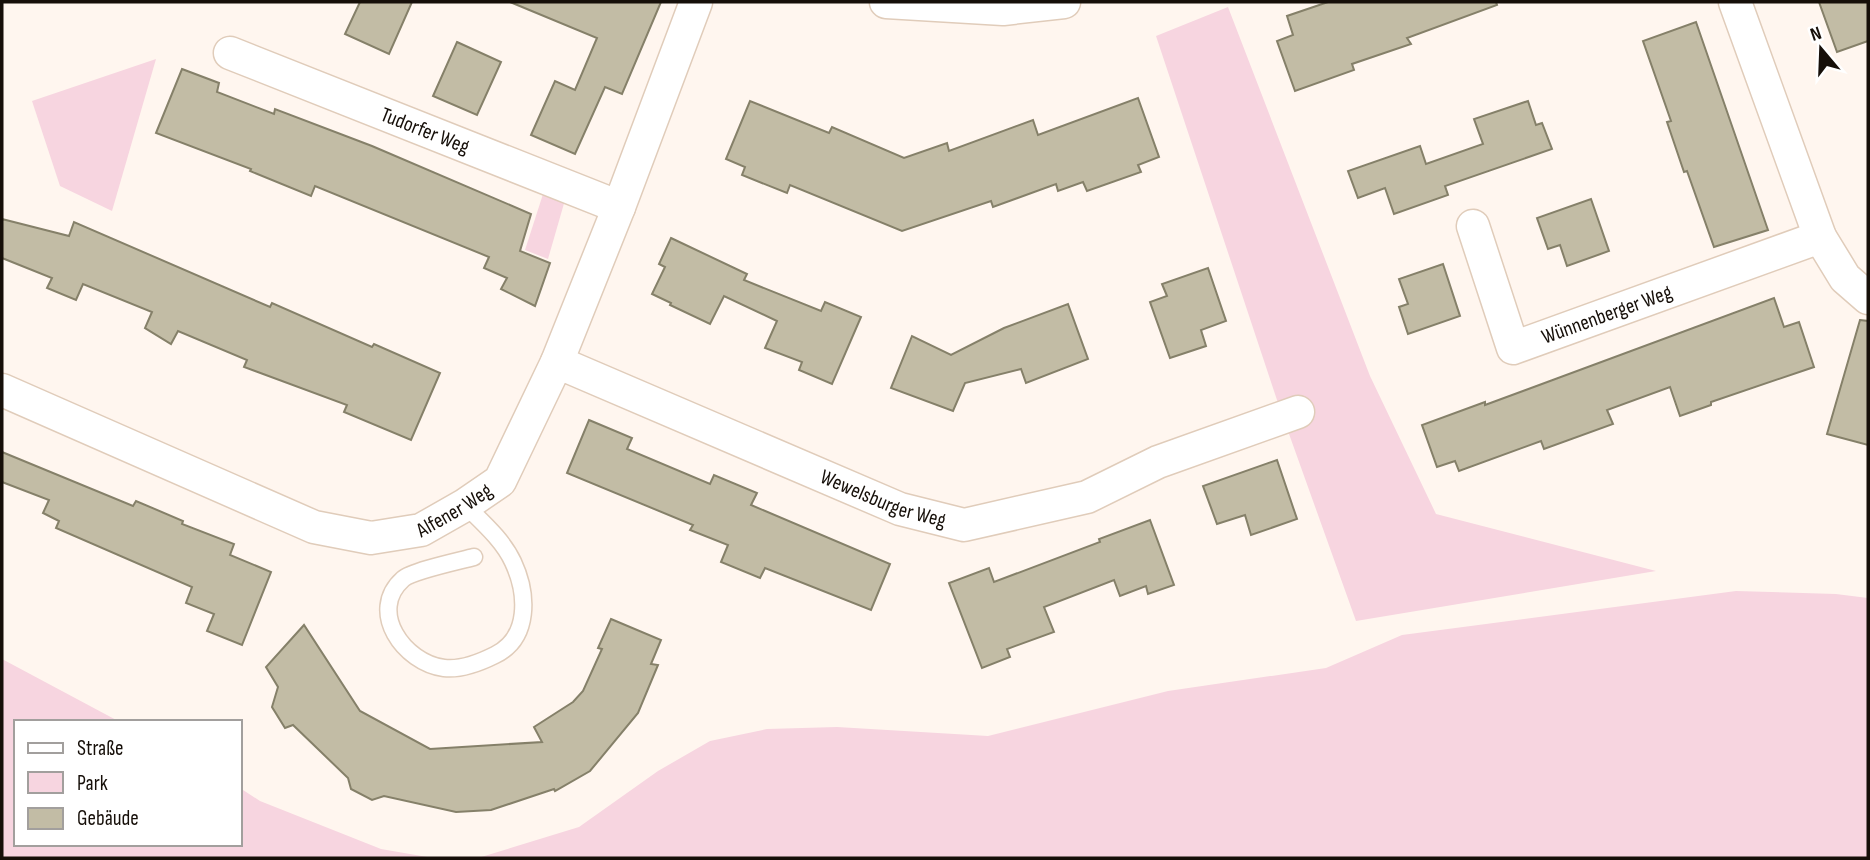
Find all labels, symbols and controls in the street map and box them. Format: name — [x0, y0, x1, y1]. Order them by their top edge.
north arrow — [1786, 14, 1856, 84]
text: N — [1807, 22, 1824, 47]
street label: Tudorfer Weg — [377, 102, 473, 159]
street label: Wünnenberger Weg — [1538, 279, 1675, 349]
street label: Wewelsburger Weg — [817, 464, 949, 533]
street label: Alfener Weg — [411, 478, 497, 543]
legend — [14, 720, 242, 846]
text: Straße — [77, 736, 123, 761]
text: Park — [77, 771, 108, 796]
text: Gebäude — [77, 806, 139, 831]

